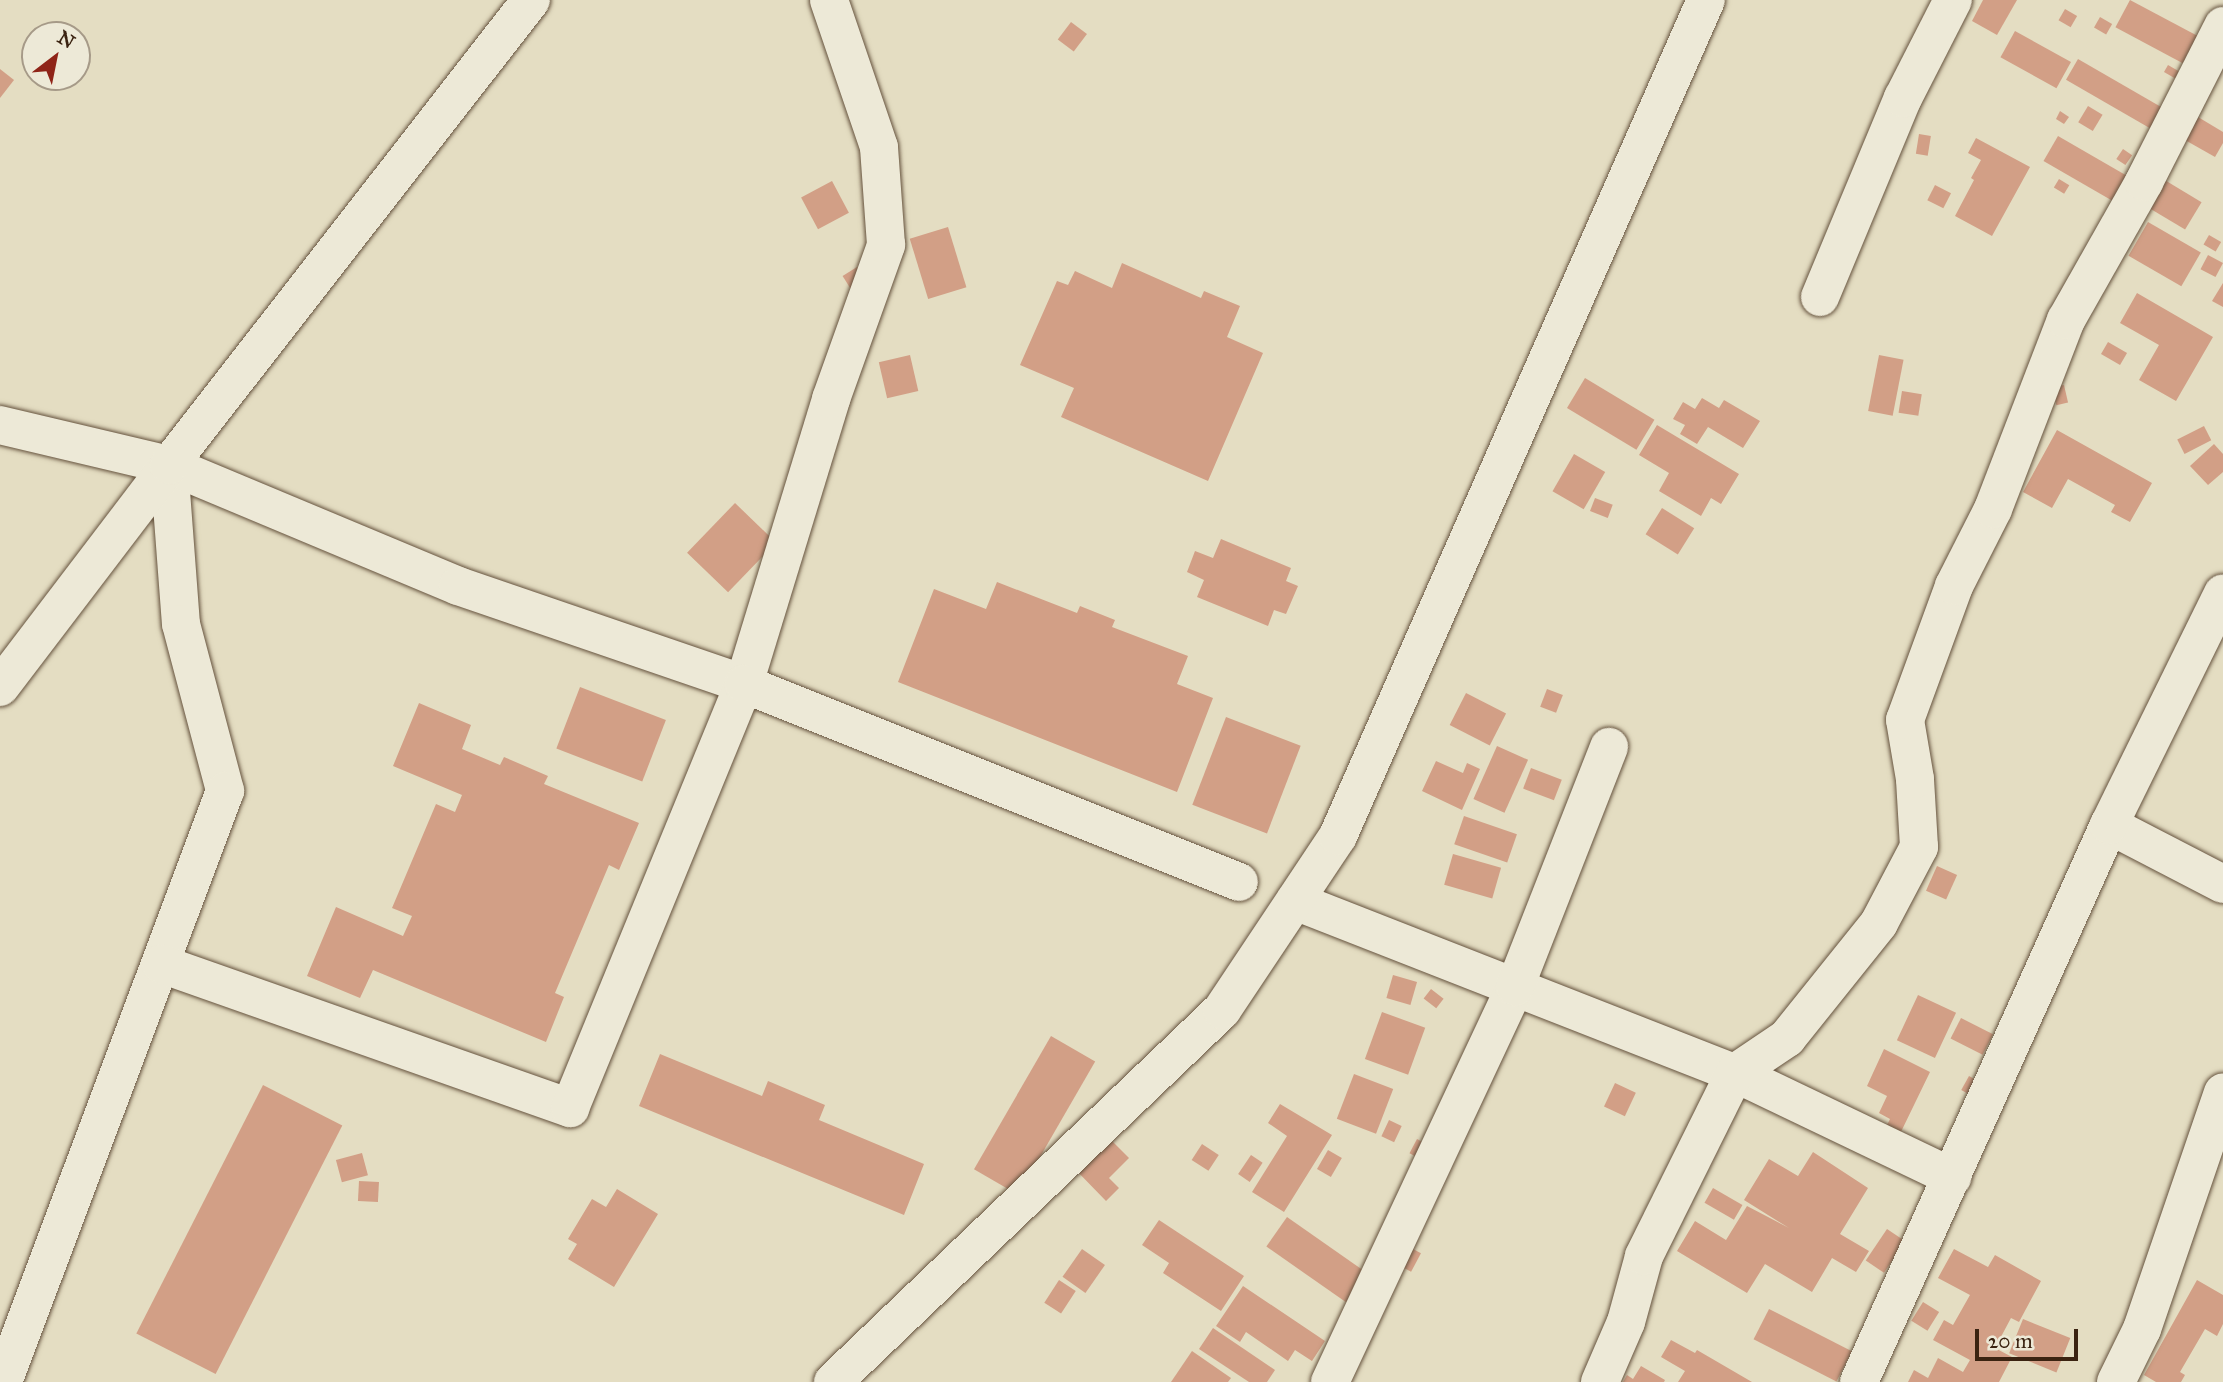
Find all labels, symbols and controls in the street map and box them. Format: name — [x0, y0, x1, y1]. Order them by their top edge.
north arrow — [21, 21, 91, 91]
text: N — [53, 25, 79, 53]
scale bar — [1978, 1316, 2081, 1360]
text: 20 m — [1988, 1328, 2033, 1354]

